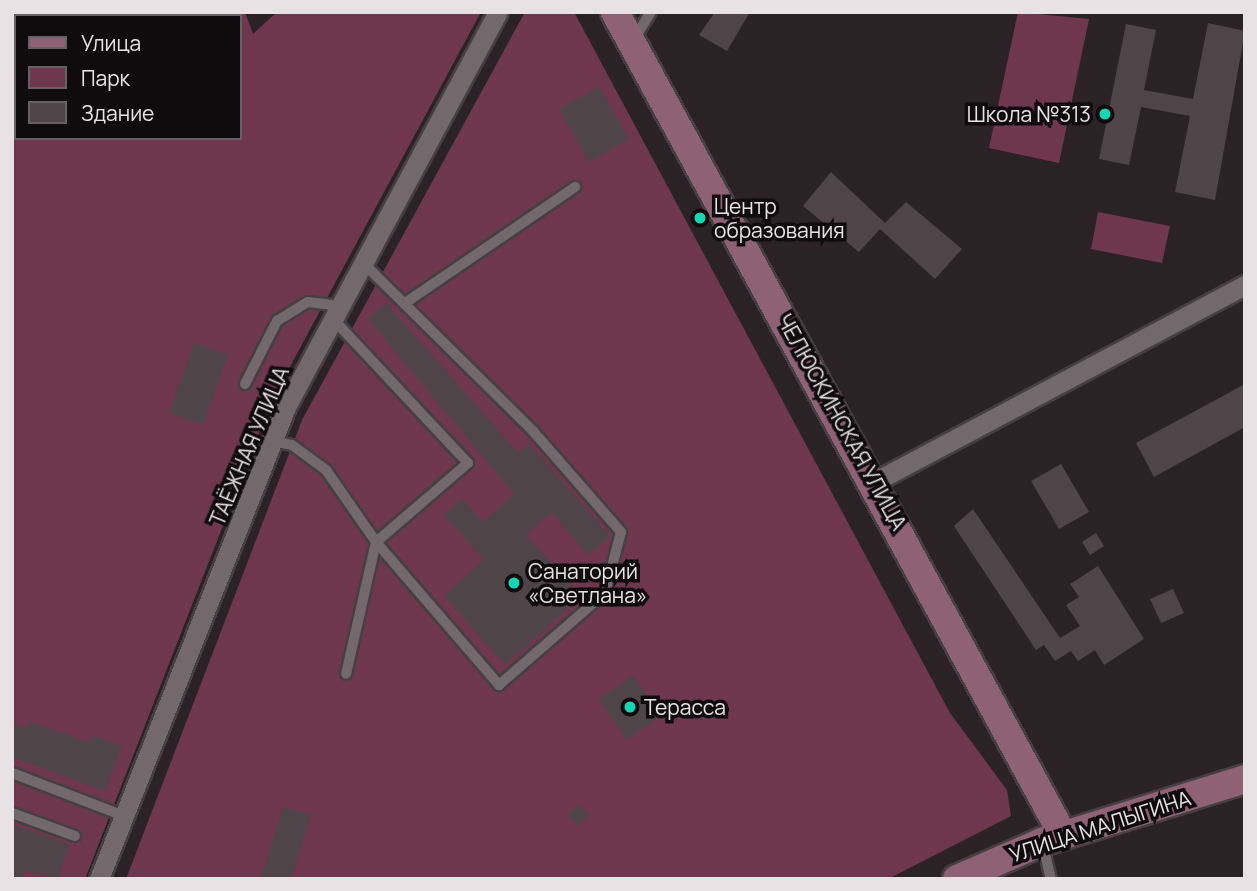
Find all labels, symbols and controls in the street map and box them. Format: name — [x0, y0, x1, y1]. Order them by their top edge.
legend — [14, 14, 242, 140]
text: Улица — [81, 29, 141, 57]
text: Парк — [81, 64, 130, 92]
text: Здание — [81, 99, 154, 127]
place label: Школа №313 — [967, 101, 1091, 127]
marker: Школа №313 — [1097, 106, 1113, 122]
place label: Центр образования — [714, 193, 845, 243]
marker: Центр образования — [692, 210, 708, 226]
street label: ЧЕЛЮСКИНСКАЯ УЛИЦА — [772, 310, 912, 534]
street label: ТАЁЖНАЯ УЛИЦА — [204, 363, 294, 529]
place label: Санаторий «Светлана» — [528, 558, 647, 608]
marker: Санаторий «Светлана» — [506, 575, 522, 591]
place label: Терасса — [644, 694, 726, 720]
marker: Терасса — [622, 699, 638, 715]
street label: УЛИЦА МАЛЫГИНА — [1006, 785, 1194, 867]

